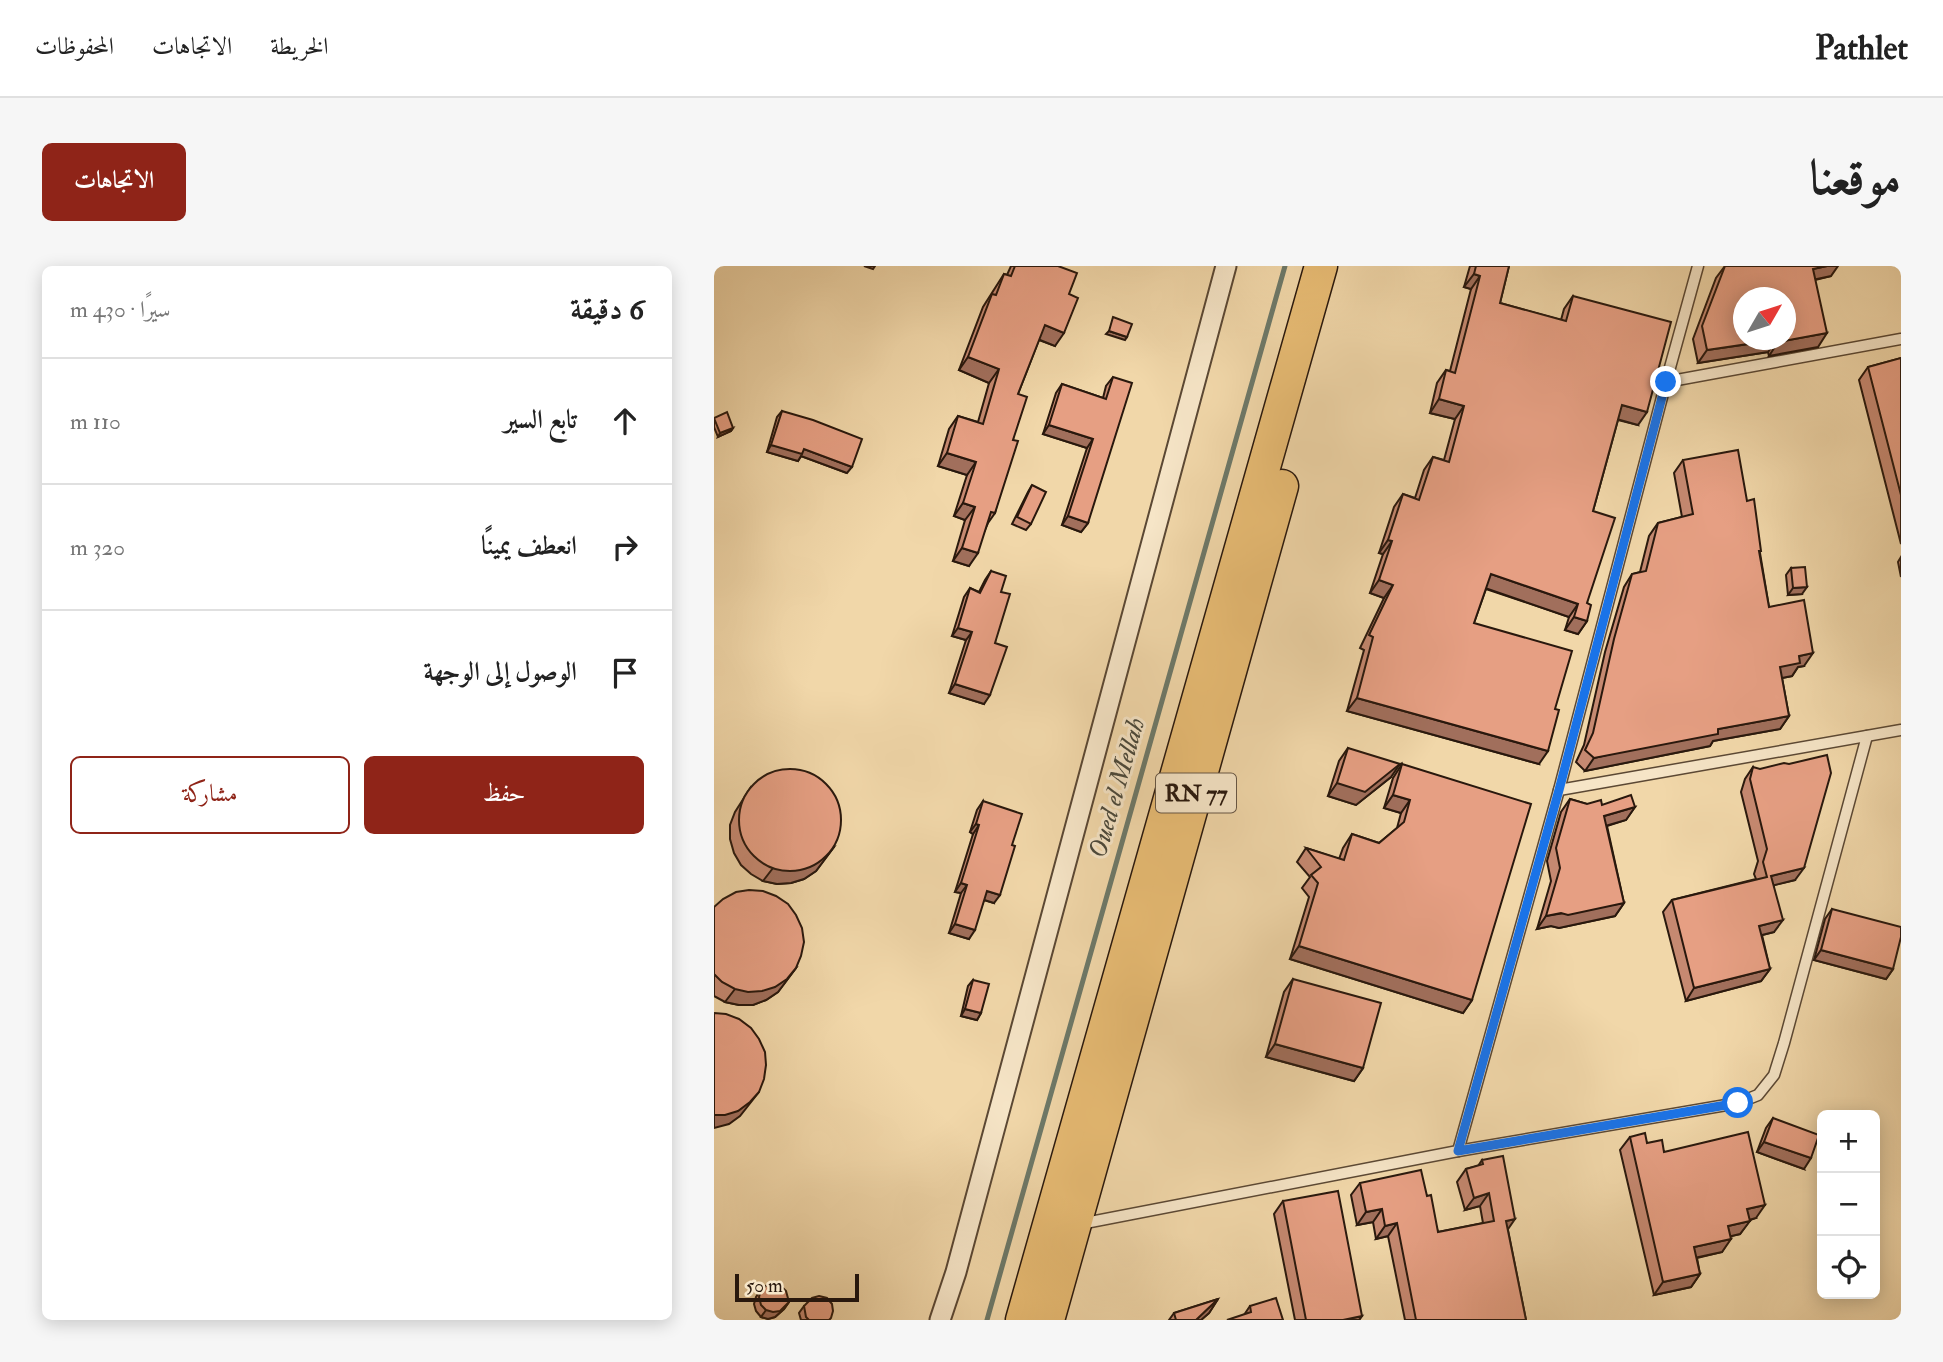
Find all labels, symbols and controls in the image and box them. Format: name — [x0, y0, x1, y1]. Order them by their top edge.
text: Pathlet — [1815, 28, 1908, 69]
text: المحفوظات — [35, 31, 114, 62]
text: الاتجاهات — [152, 31, 232, 62]
text: الخريطة — [270, 31, 329, 62]
button: الاتجاهات — [42, 143, 186, 221]
text: موقعنا — [1809, 148, 1901, 209]
north arrow — [1733, 287, 1796, 350]
text: 6 دقيقة — [570, 291, 644, 328]
text: سيرًا · 430 m — [70, 295, 171, 324]
route end — [1650, 366, 1681, 397]
icon: ahead — [606, 402, 644, 440]
text: تابع السير — [504, 404, 577, 436]
text: 110 m — [70, 407, 121, 436]
icon: right — [606, 528, 644, 566]
text: انعطف يمينًا — [481, 530, 577, 562]
text: 320 m — [70, 533, 125, 562]
icon: arrive — [606, 654, 644, 692]
text: الوصول إلى الوجهة — [424, 656, 577, 688]
water label: Oued el Mellah — [1082, 714, 1152, 862]
button: مشاركة — [70, 756, 350, 834]
button: حفظ — [364, 756, 644, 834]
road number: RN 77 — [1156, 774, 1236, 813]
route start — [1722, 1087, 1753, 1118]
map controls — [1817, 1110, 1880, 1299]
button: + — [1817, 1110, 1880, 1173]
button: − — [1817, 1173, 1880, 1236]
button: locate — [1817, 1236, 1880, 1299]
scale bar — [735, 1271, 859, 1303]
text: 50 m — [746, 1274, 783, 1298]

